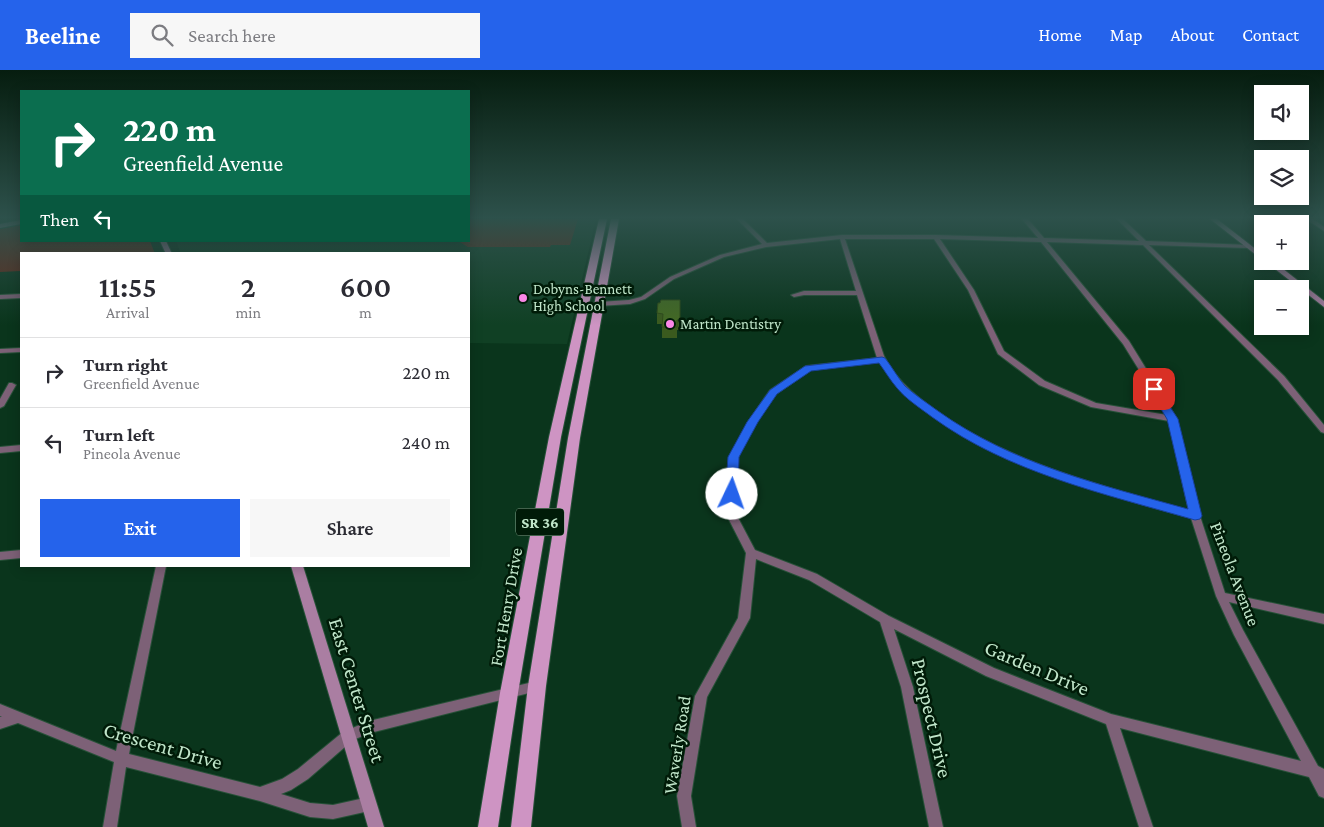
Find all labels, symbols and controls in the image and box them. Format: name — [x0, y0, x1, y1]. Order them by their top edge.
search box — [130, 13, 480, 58]
icon: search — [148, 21, 176, 49]
text: Beeline — [25, 22, 100, 49]
text: Search here — [188, 25, 276, 46]
text: Home — [1039, 25, 1082, 45]
text: Map — [1110, 25, 1142, 45]
text: About — [1170, 25, 1214, 45]
text: Contact — [1242, 25, 1299, 45]
map controls — [1254, 85, 1309, 335]
button: sound — [1254, 85, 1309, 140]
icon: right — [40, 110, 105, 175]
text: 220 m — [123, 110, 216, 149]
button: layers — [1254, 150, 1309, 205]
text: Greenfield Avenue — [123, 151, 283, 176]
icon: left — [89, 205, 117, 233]
text: Then — [40, 209, 79, 230]
button: + — [1254, 215, 1309, 270]
text: 11:55 — [99, 270, 157, 303]
text: 2 — [241, 270, 256, 303]
text: 600 — [340, 270, 391, 303]
button: − — [1254, 280, 1309, 335]
place label: Dobyns-Bennett High School — [533, 281, 633, 315]
marker: Dobyns-Bennett High School — [517, 292, 529, 304]
text: Arrival — [106, 304, 149, 321]
text: min — [235, 304, 261, 321]
text: m — [359, 304, 372, 321]
place label: Martin Dentistry — [680, 316, 781, 333]
marker: Martin Dentistry — [664, 318, 676, 330]
text: Turn right — [83, 354, 168, 375]
icon: right — [40, 359, 68, 387]
text: 220 m — [402, 362, 450, 383]
pin — [1133, 368, 1175, 410]
text: Greenfield Avenue — [83, 375, 199, 392]
icon: arrive — [1140, 375, 1168, 403]
text: Turn left — [83, 424, 155, 445]
icon: left — [40, 429, 68, 457]
text: 240 m — [402, 432, 450, 453]
text: Pineola Avenue — [83, 445, 181, 462]
position arrow — [705, 467, 757, 519]
button: Exit — [40, 499, 240, 557]
button: Share — [250, 499, 450, 557]
road number: SR 36 — [516, 508, 564, 536]
street label: Pineola Avenue — [1206, 519, 1264, 629]
street label: Fort Henry Drive — [486, 546, 526, 668]
street label: East Center Street — [324, 615, 391, 766]
street label: Garden Drive — [981, 635, 1093, 701]
street label: Prospect Drive — [907, 656, 957, 780]
street label: Waverly Road — [659, 694, 695, 796]
street label: Crescent Drive — [101, 718, 225, 774]

